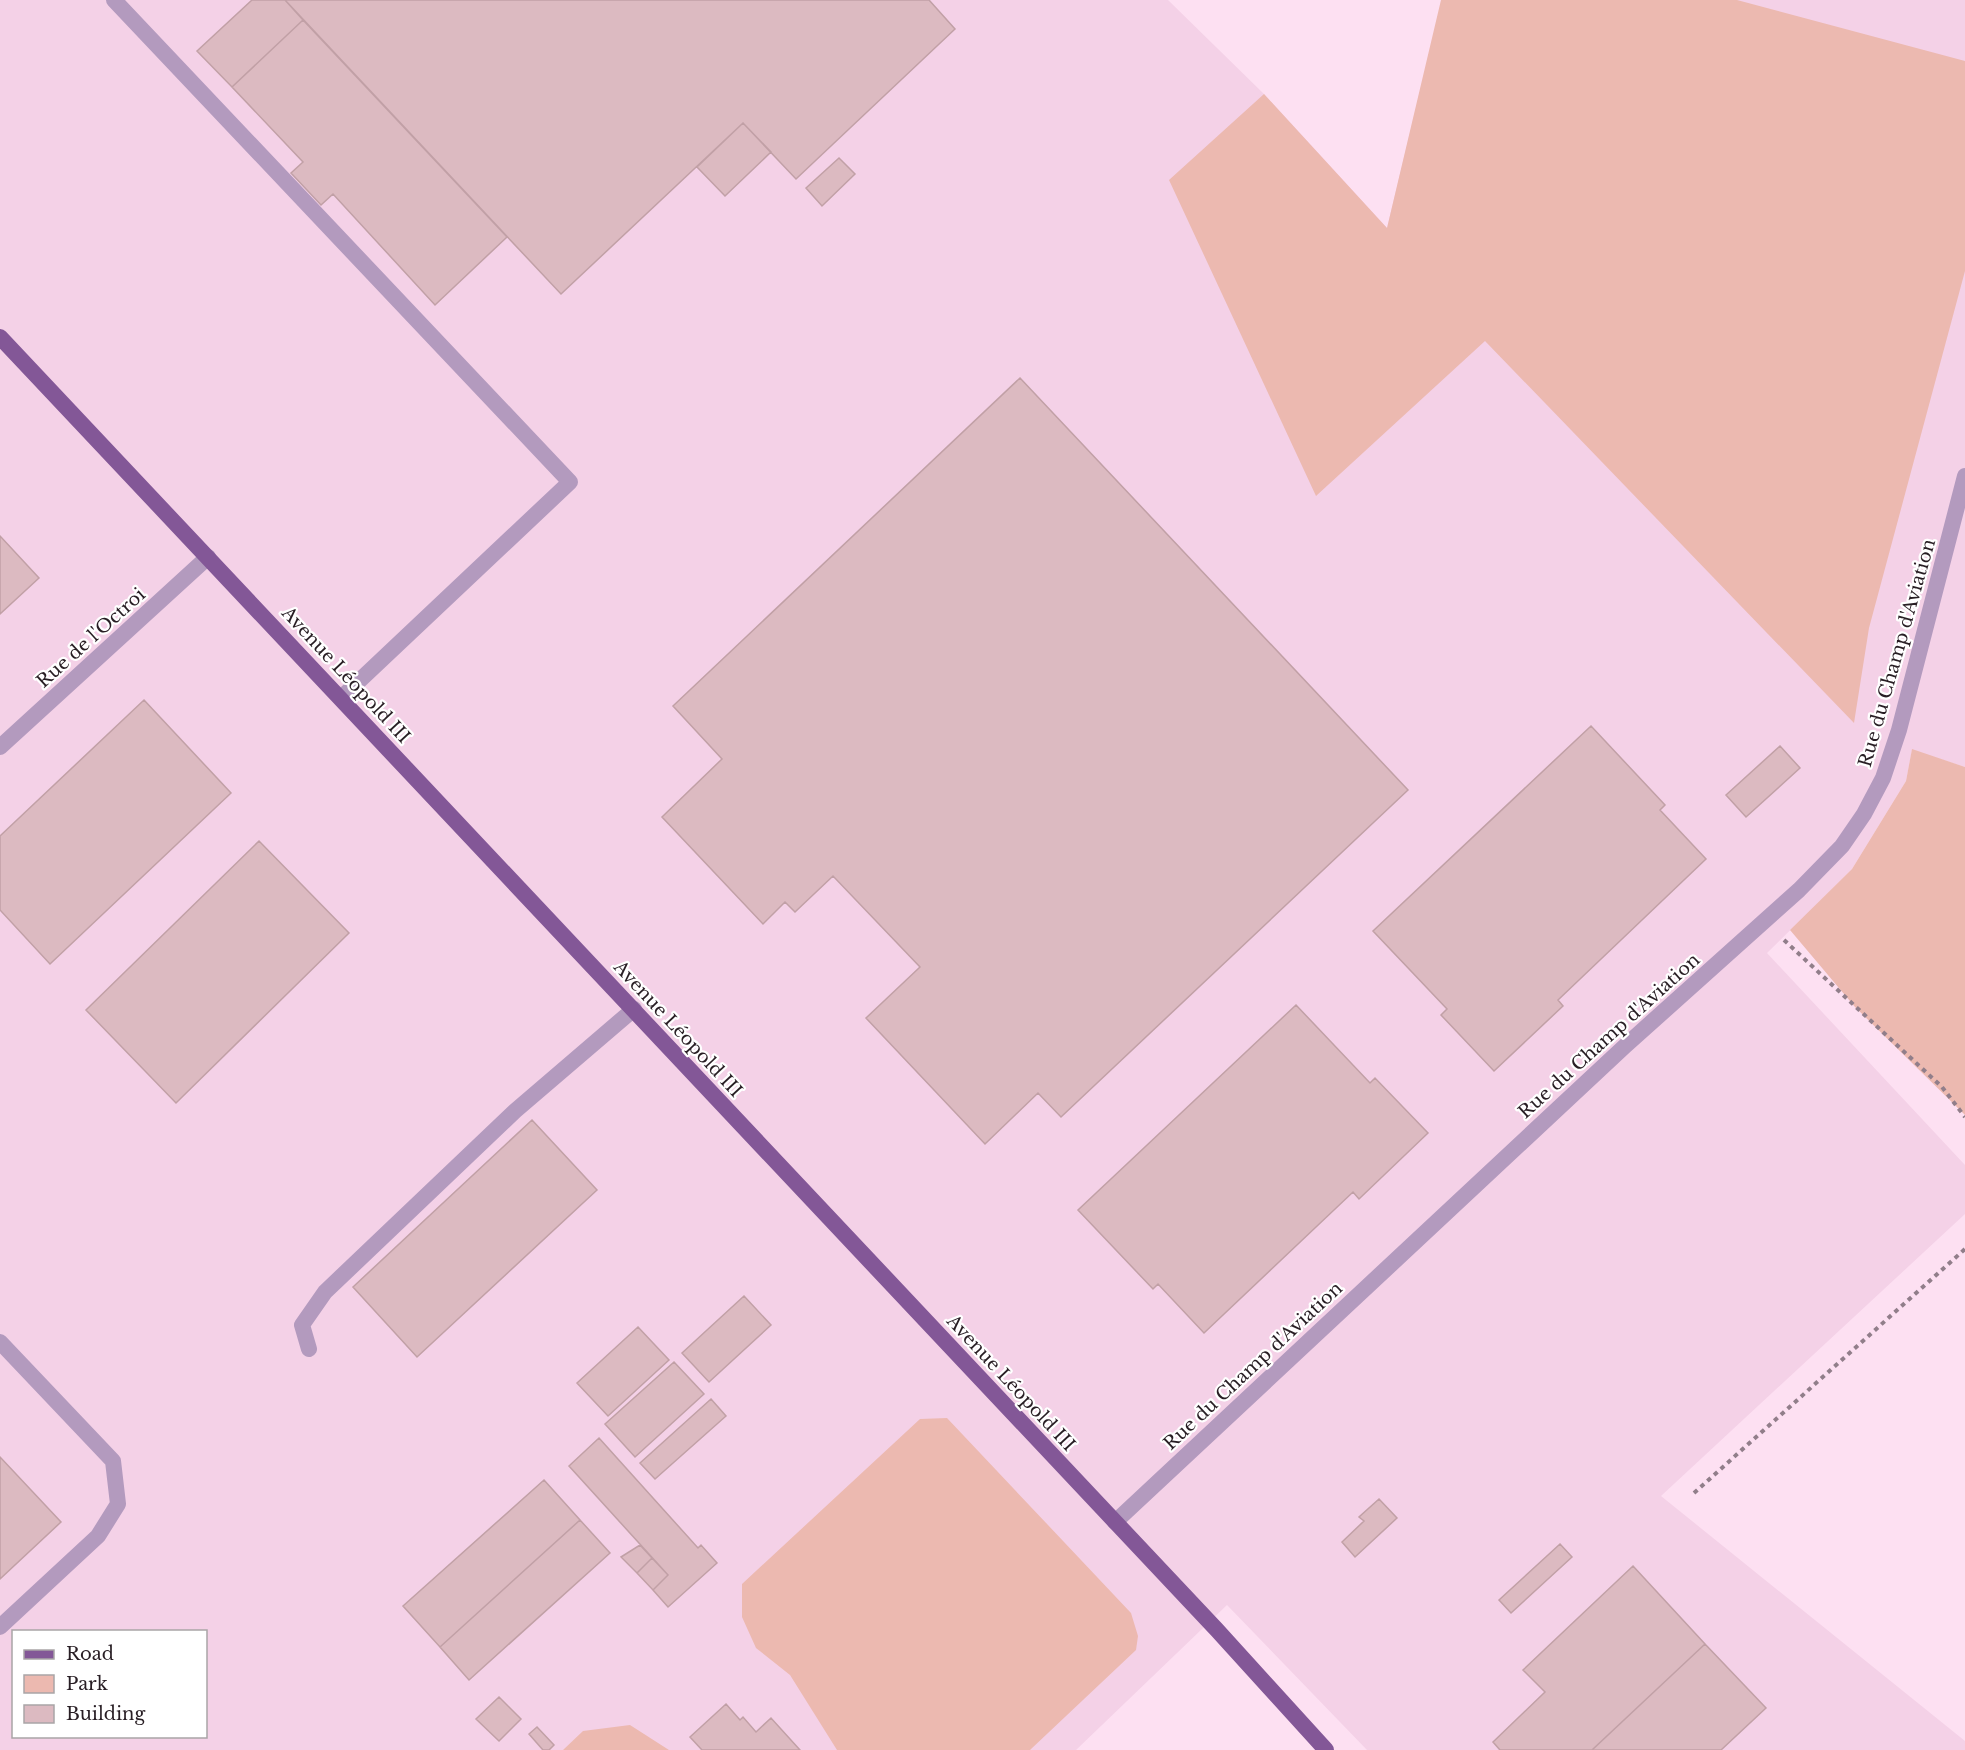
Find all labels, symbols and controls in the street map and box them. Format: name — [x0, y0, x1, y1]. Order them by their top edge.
street label: Rue du Champ d'Aviation — [1854, 536, 1940, 770]
street label: Rue de l'Octroi — [32, 583, 150, 693]
street label: Avenue Léopold III — [276, 602, 415, 748]
street label: Rue du Champ d'Aviation — [1514, 949, 1704, 1123]
street label: Avenue Léopold III — [608, 956, 747, 1102]
street label: Rue du Champ d'Aviation — [1159, 1277, 1347, 1455]
street label: Avenue Léopold III — [941, 1310, 1080, 1456]
legend — [12, 1630, 207, 1738]
text: Road — [66, 1643, 114, 1665]
text: Park — [66, 1673, 108, 1695]
text: Building — [66, 1703, 145, 1725]

